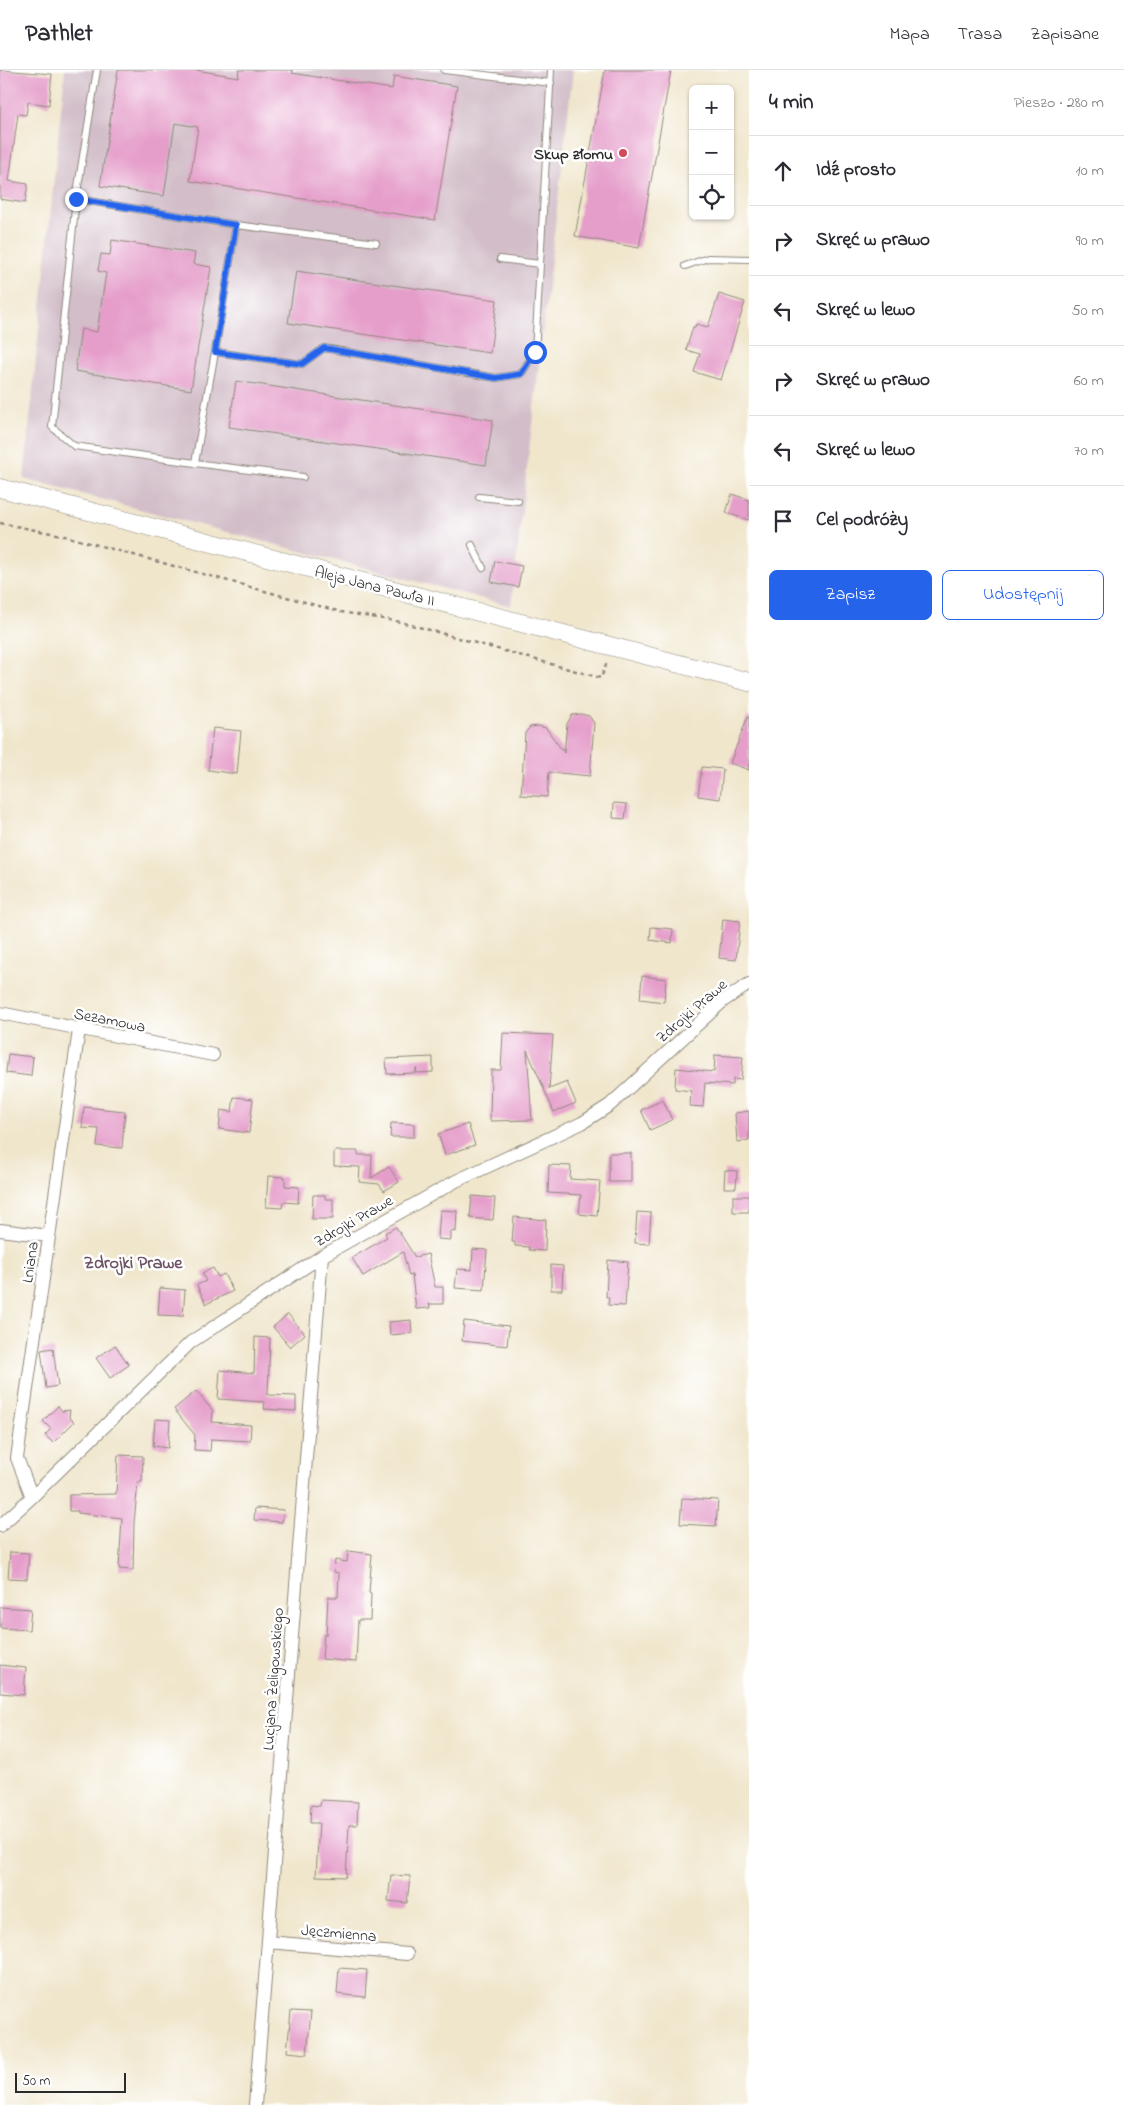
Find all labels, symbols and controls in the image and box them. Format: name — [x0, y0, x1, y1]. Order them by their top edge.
text: Pathlet — [25, 17, 93, 52]
text: Mapa — [890, 22, 930, 48]
text: Trasa — [958, 22, 1002, 48]
text: Zapisane — [1030, 22, 1099, 48]
map controls — [689, 85, 734, 220]
button: + — [689, 85, 734, 130]
text: 4 min — [769, 88, 813, 118]
text: Pieszo · 280 m — [1014, 91, 1104, 115]
button: − — [689, 130, 734, 175]
place label: Skup złomu — [534, 143, 613, 167]
marker: Skup złomu — [617, 147, 629, 159]
icon: ahead — [769, 157, 797, 185]
text: Idź prosto — [816, 157, 896, 184]
text: 10 m — [1076, 159, 1104, 183]
button: locate — [689, 175, 734, 220]
route end — [65, 188, 88, 211]
icon: right — [769, 227, 797, 255]
text: Skręć w prawo — [816, 227, 930, 254]
text: 90 m — [1076, 229, 1104, 253]
icon: left — [769, 297, 797, 325]
text: Skręć w lewo — [816, 297, 915, 324]
text: 50 m — [1072, 299, 1104, 323]
route start — [524, 341, 547, 364]
icon: right — [769, 367, 797, 395]
text: Skręć w prawo — [816, 367, 930, 394]
text: 60 m — [1074, 369, 1104, 393]
icon: left — [769, 437, 797, 465]
text: Skręć w lewo — [816, 437, 915, 464]
text: 70 m — [1074, 439, 1104, 463]
icon: arrive — [769, 507, 797, 535]
text: Cel podróży — [816, 507, 908, 534]
street label: Aleja Jana Pawła II — [312, 560, 437, 614]
button: Zapisz — [769, 570, 932, 620]
button: Udostępnij — [942, 570, 1104, 620]
street label: Zdrojki Prawe — [651, 973, 734, 1049]
street label: Sezamowa — [72, 1002, 148, 1040]
street label: Zdrojki Prawe — [310, 1189, 399, 1254]
street label: Lniana — [16, 1240, 46, 1285]
district label: Zdrojki Prawe — [84, 1251, 183, 1277]
street label: Lucjana Żeligowskiego — [257, 1607, 291, 1751]
street label: Jęczmienna — [300, 1919, 378, 1949]
scale bar — [15, 2070, 126, 2093]
text: 50 m — [22, 2071, 50, 2092]

